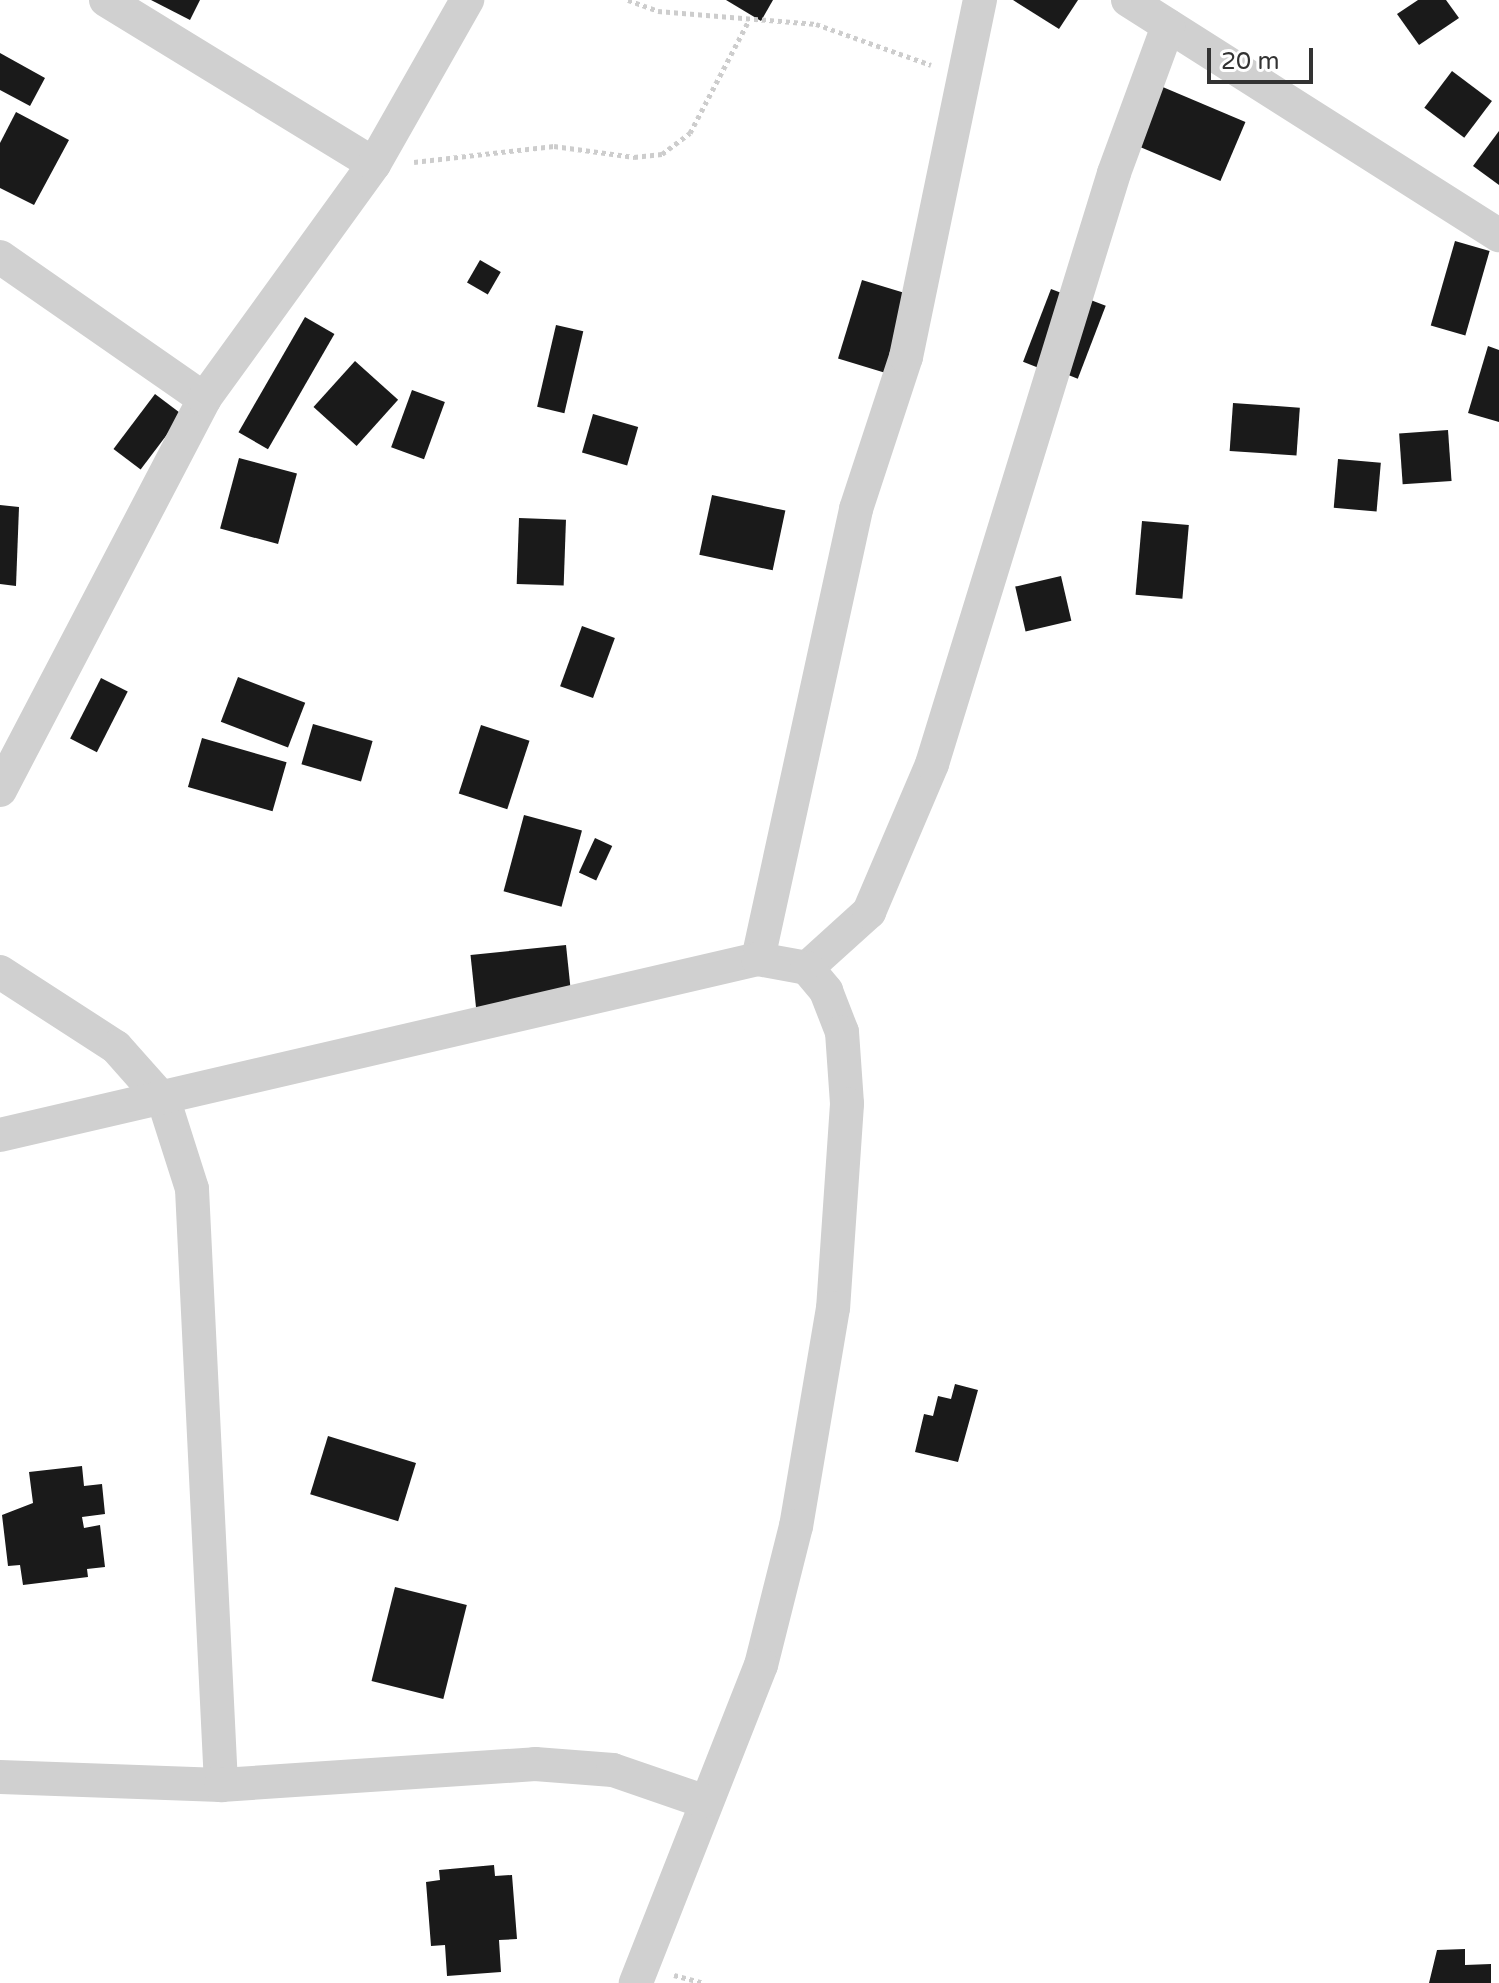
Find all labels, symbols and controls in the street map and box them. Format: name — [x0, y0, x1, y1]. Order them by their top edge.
scale bar — [1211, 32, 1317, 82]
text: 20 m — [1221, 47, 1279, 76]

